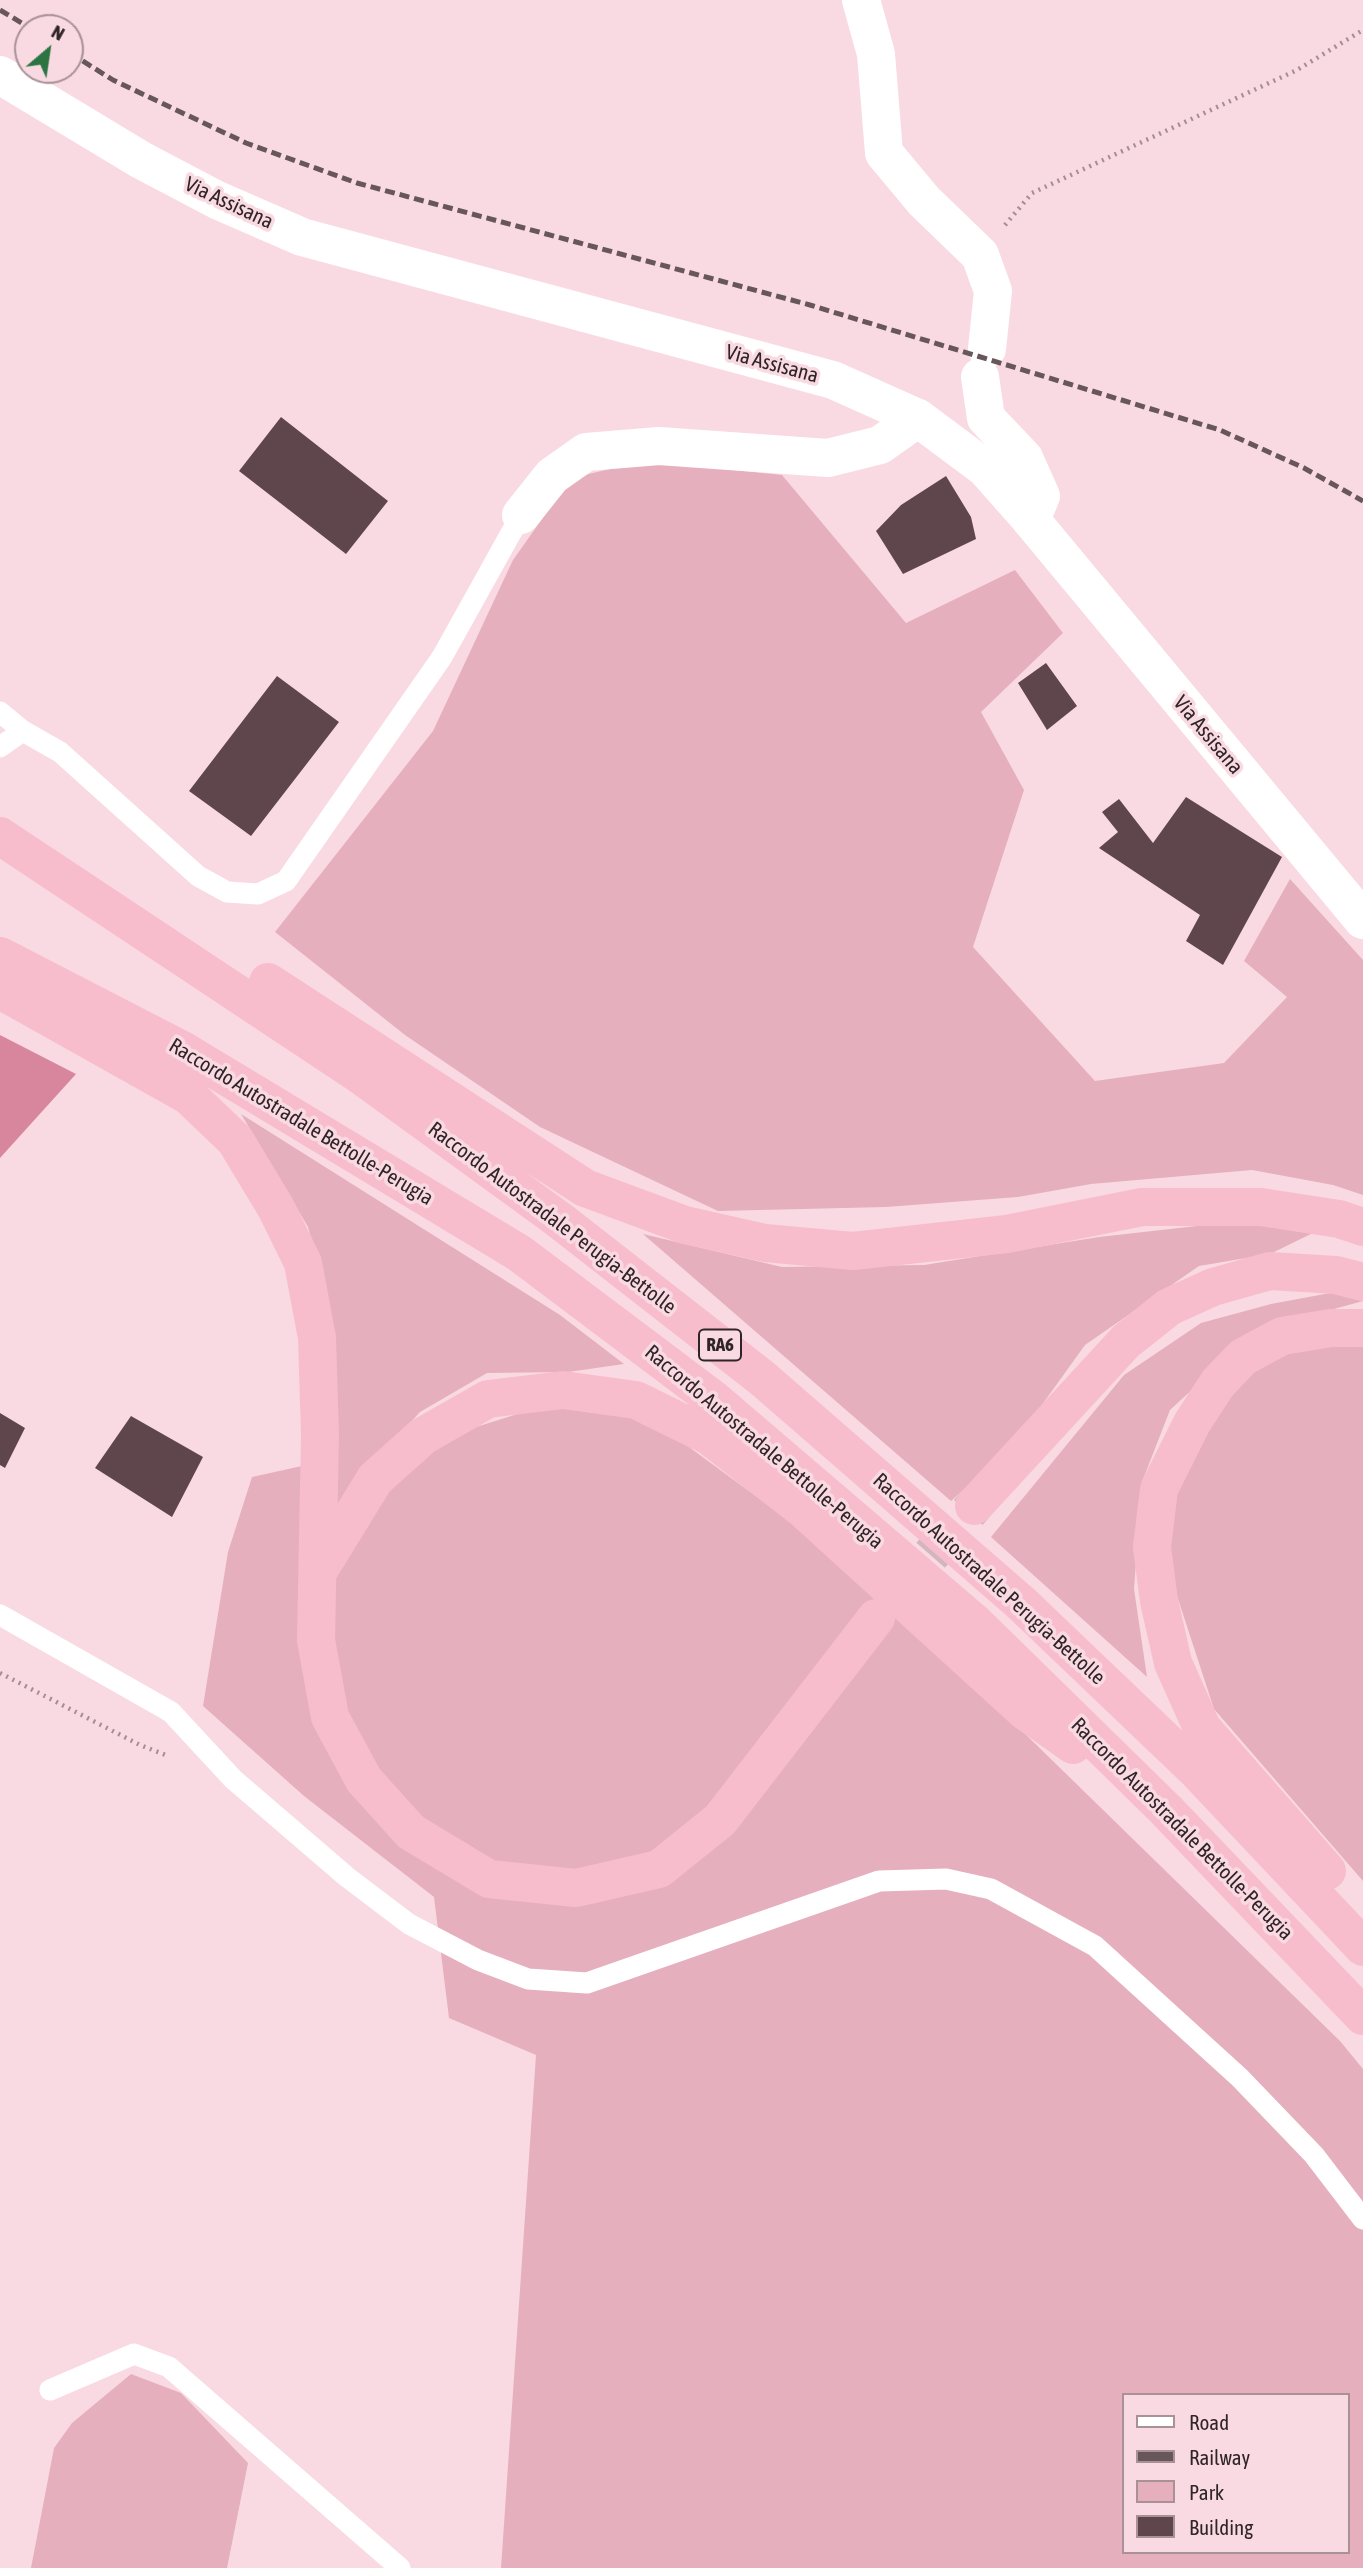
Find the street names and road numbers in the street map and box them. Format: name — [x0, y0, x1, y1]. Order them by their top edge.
street label: Via Assisana — [181, 172, 277, 234]
street label: Via Assisana — [723, 340, 821, 388]
street label: Via Assisana — [1168, 691, 1248, 779]
street label: Raccordo Autostradale Bettolle-Perugia — [164, 1033, 438, 1211]
street label: Raccordo Autostradale Perugia-Bettolle — [423, 1117, 681, 1319]
road number: RA6 — [699, 1330, 741, 1360]
street label: Raccordo Autostradale Bettolle-Perugia — [640, 1340, 888, 1554]
street label: Raccordo Autostradale Perugia-Bettolle — [868, 1468, 1110, 1690]
street label: Raccordo Autostradale Bettolle-Perugia — [1066, 1713, 1298, 1945]

